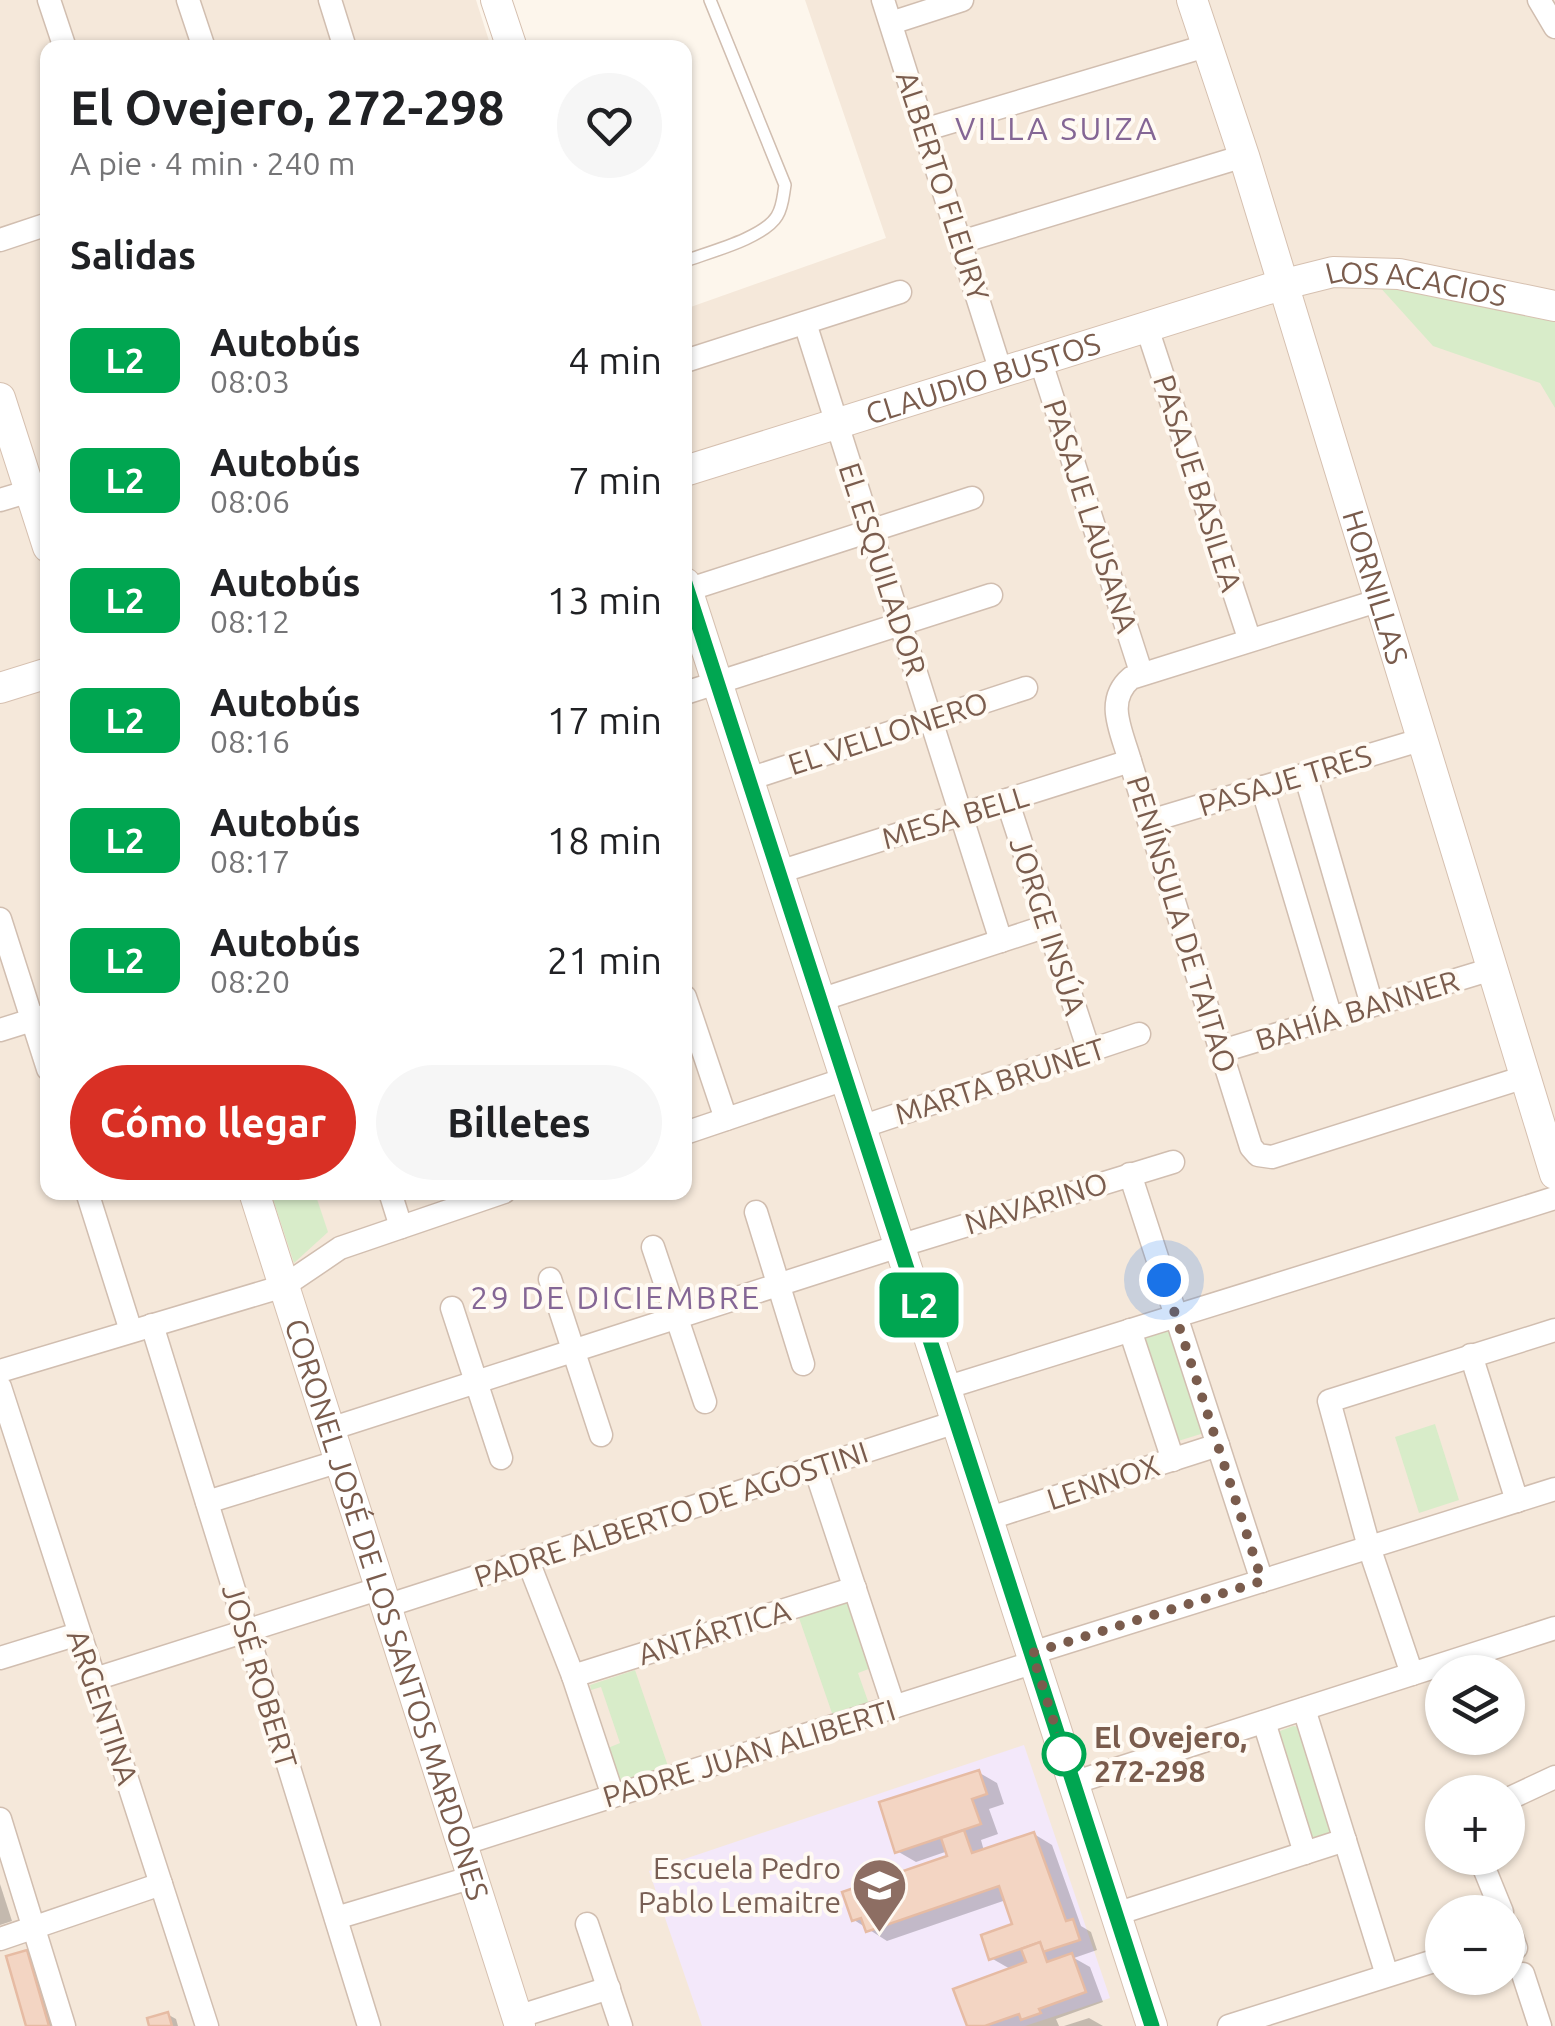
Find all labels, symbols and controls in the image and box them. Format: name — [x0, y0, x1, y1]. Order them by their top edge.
street label: ALBERTO FLEURY — [890, 67, 996, 306]
button: heart — [557, 73, 662, 178]
text: El Ovejero, 272-298 — [70, 80, 505, 134]
district label: VILLA SUIZA — [955, 110, 1159, 146]
text: A pie · 4 min · 240 m — [70, 145, 355, 181]
text: Salidas — [70, 234, 196, 276]
street label: LOS ACACIOS — [1322, 254, 1510, 313]
text: Autobús — [210, 321, 361, 363]
street label: CLAUDIO BUSTOS — [861, 325, 1104, 431]
text: 4 min — [568, 339, 662, 381]
text: L2 — [106, 340, 145, 380]
text: 08:03 — [210, 363, 290, 399]
street label: PASAJE BASILEA — [1147, 370, 1249, 596]
street label: PASAJE LAUSANA — [1037, 395, 1145, 637]
text: Autobús — [210, 441, 361, 483]
street label: EL ESQUILADOR — [833, 458, 933, 680]
text: 7 min — [568, 459, 662, 501]
text: L2 — [106, 460, 145, 500]
text: 08:06 — [210, 483, 290, 519]
street label: HORNILLAS — [1336, 506, 1415, 668]
text: Autobús — [210, 561, 361, 603]
text: 13 min — [547, 579, 662, 621]
text: L2 — [106, 580, 145, 620]
text: 08:12 — [210, 603, 290, 639]
text: Autobús — [210, 681, 361, 723]
street label: EL VELLONERO — [784, 685, 992, 781]
text: 17 min — [547, 699, 662, 741]
text: L2 — [106, 700, 145, 740]
text: 08:16 — [210, 723, 290, 759]
street label: PASAJE TRES — [1194, 738, 1376, 822]
street label: PENÍNSULA DE TAITAO — [1121, 771, 1244, 1077]
street label: MESA BELL — [878, 779, 1032, 855]
text: Autobús — [210, 801, 361, 843]
text: 18 min — [547, 819, 662, 861]
text: L2 — [106, 820, 145, 860]
street label: JORGE INSÚA — [1003, 833, 1094, 1020]
text: 08:17 — [210, 843, 290, 879]
text: Autobús — [210, 921, 361, 963]
text: 21 min — [547, 939, 662, 981]
text: L2 — [106, 940, 145, 980]
street label: BAHÍA BANNER — [1251, 962, 1463, 1057]
text: 08:20 — [210, 963, 290, 999]
street label: MARTA BRUNET — [891, 1031, 1110, 1131]
button: Cómo llegar — [70, 1065, 356, 1180]
button: Billetes — [376, 1065, 662, 1180]
street label: NAVARINO — [961, 1165, 1111, 1241]
your location — [1139, 1255, 1189, 1305]
line badge: L2 — [874, 1272, 964, 1338]
district label: 29 DE DICIEMBRE — [470, 1279, 762, 1315]
text: L2 — [900, 1285, 939, 1325]
street label: CORONEL JOSÉ DE LOS SANTOS MARDONES — [279, 1315, 496, 1904]
street label: PADRE ALBERTO DE AGOSTINI — [470, 1434, 872, 1594]
street label: LENNOX — [1042, 1448, 1164, 1516]
street label: JOSÉ ROBERT — [216, 1580, 305, 1772]
street label: ANTÁRTICA — [634, 1592, 795, 1671]
street label: ARGENTINA — [61, 1625, 146, 1789]
map controls — [1425, 1655, 1525, 1995]
button: layers — [1425, 1655, 1525, 1755]
street label: PADRE JUAN ALIBERTI — [599, 1692, 899, 1814]
place label: El Ovejero, 272-298 — [1094, 1720, 1247, 1788]
marker: El Ovejero, 272-298 — [1043, 1733, 1085, 1775]
button: + — [1425, 1775, 1525, 1875]
place label: Escuela Pedro Pablo Lemaitre — [638, 1851, 841, 1919]
school or university icon: Escuela Pedro Pablo Lemaitre — [850, 1855, 910, 1934]
button: − — [1425, 1895, 1525, 1995]

